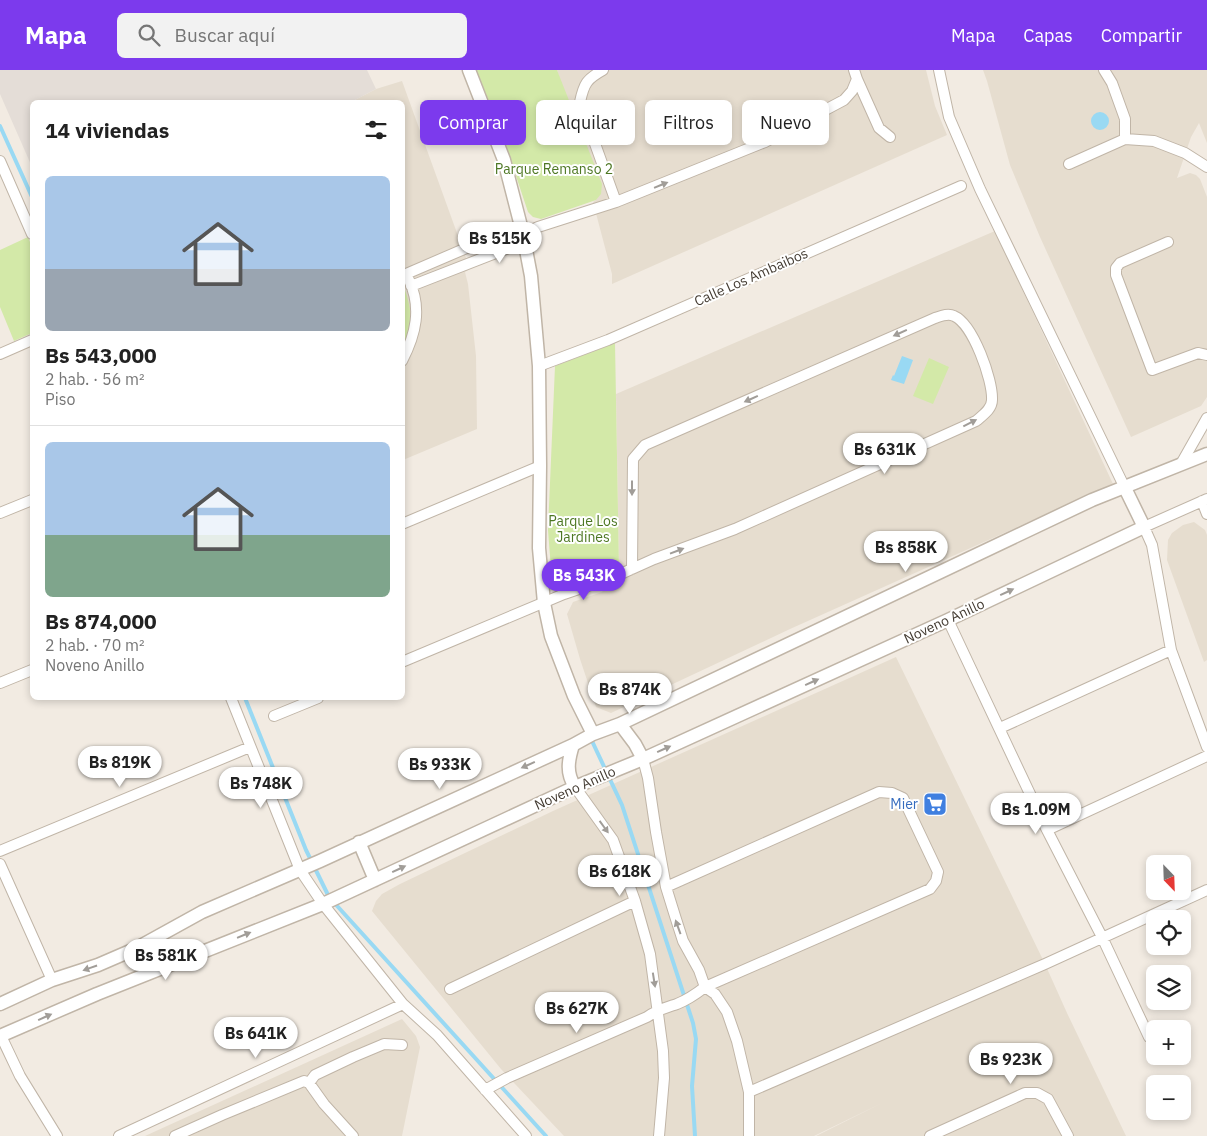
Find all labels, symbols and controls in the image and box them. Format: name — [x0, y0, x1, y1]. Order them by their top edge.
search box — [117, 13, 467, 58]
text: Mapa — [25, 19, 87, 51]
icon: search — [135, 21, 163, 49]
text: Buscar aquí — [175, 23, 275, 47]
text: Mapa — [951, 24, 995, 47]
text: Capas — [1023, 24, 1073, 47]
text: Compartir — [1101, 24, 1182, 47]
chip: Comprar — [420, 100, 526, 145]
chip: Alquilar — [536, 100, 635, 145]
chip: Filtros — [645, 100, 732, 145]
chip: Nuevo — [742, 100, 829, 145]
text: 14 viviendas — [45, 116, 169, 144]
icon: filters — [362, 116, 390, 144]
park label: Parque Remanso 2 — [495, 160, 613, 178]
one-way arrow — [654, 181, 669, 188]
icon: home — [173, 209, 263, 299]
pin: Bs 515K — [454, 222, 546, 264]
text: Bs 515K — [469, 228, 531, 248]
street label: Calle Los Ambaibos — [691, 244, 811, 310]
one-way arrow — [893, 330, 907, 338]
text: Bs 543,000 — [45, 341, 157, 369]
text: 2 hab. · 56 m² — [45, 369, 145, 389]
text: Piso — [45, 389, 75, 409]
one-way arrow — [744, 395, 758, 403]
one-way arrow — [963, 419, 978, 427]
pin: Bs 631K — [839, 432, 931, 475]
text: Bs 631K — [854, 439, 916, 459]
icon: home — [173, 474, 263, 564]
one-way arrow — [628, 480, 636, 496]
park label: Parque Los Jardines — [548, 512, 618, 546]
pin: Bs 858K — [860, 530, 952, 573]
text: Bs 858K — [875, 537, 937, 557]
one-way arrow — [670, 546, 684, 554]
pin: Bs 543K — [538, 558, 630, 601]
text: Bs 543K — [553, 565, 615, 585]
one-way arrow — [1000, 588, 1014, 596]
street label: Noveno Anillo — [901, 594, 987, 648]
text: Bs 874,000 — [45, 607, 157, 635]
text: 2 hab. · 70 m² — [45, 635, 145, 655]
text: Noveno Anillo — [45, 655, 144, 675]
pin: Bs 874K — [584, 672, 676, 715]
one-way arrow — [805, 678, 819, 686]
text: Bs 874K — [599, 679, 661, 699]
one-way arrow — [657, 745, 671, 753]
pin: Bs 819K — [74, 746, 166, 788]
pin: Bs 933K — [394, 748, 486, 790]
text: Bs 819K — [89, 752, 151, 772]
text: Bs 933K — [409, 754, 471, 774]
one-way arrow — [521, 761, 535, 769]
street label: Noveno Anillo — [532, 762, 619, 814]
pin: Bs 748K — [215, 766, 307, 809]
text: Bs 748K — [230, 773, 292, 793]
supermarket icon: Mier — [922, 791, 948, 817]
pin: Bs 1.09M — [984, 792, 1088, 835]
place label: Mier — [890, 795, 918, 813]
text: Bs 1.09M — [1001, 799, 1071, 819]
one-way arrow — [599, 820, 609, 834]
pin: Bs 618K — [574, 854, 666, 897]
north arrow — [1146, 855, 1191, 900]
map controls — [1146, 855, 1191, 1120]
text: Bs 618K — [589, 861, 651, 881]
one-way arrow — [392, 864, 406, 872]
button: locate — [1146, 910, 1191, 955]
one-way arrow — [674, 919, 682, 934]
one-way arrow — [237, 931, 251, 939]
pin: Bs 581K — [120, 938, 212, 981]
text: Bs 581K — [135, 945, 197, 965]
one-way arrow — [82, 964, 97, 972]
button: layers — [1146, 965, 1191, 1010]
one-way arrow — [650, 972, 658, 988]
pin: Bs 627K — [531, 992, 623, 1034]
text: Bs 627K — [546, 998, 608, 1018]
one-way arrow — [38, 1012, 52, 1020]
pin: Bs 641K — [210, 1016, 302, 1059]
button: + — [1146, 1020, 1191, 1065]
text: Bs 641K — [225, 1023, 287, 1043]
pin: Bs 923K — [965, 1042, 1057, 1085]
text: Bs 923K — [980, 1049, 1042, 1069]
button: − — [1146, 1075, 1191, 1120]

